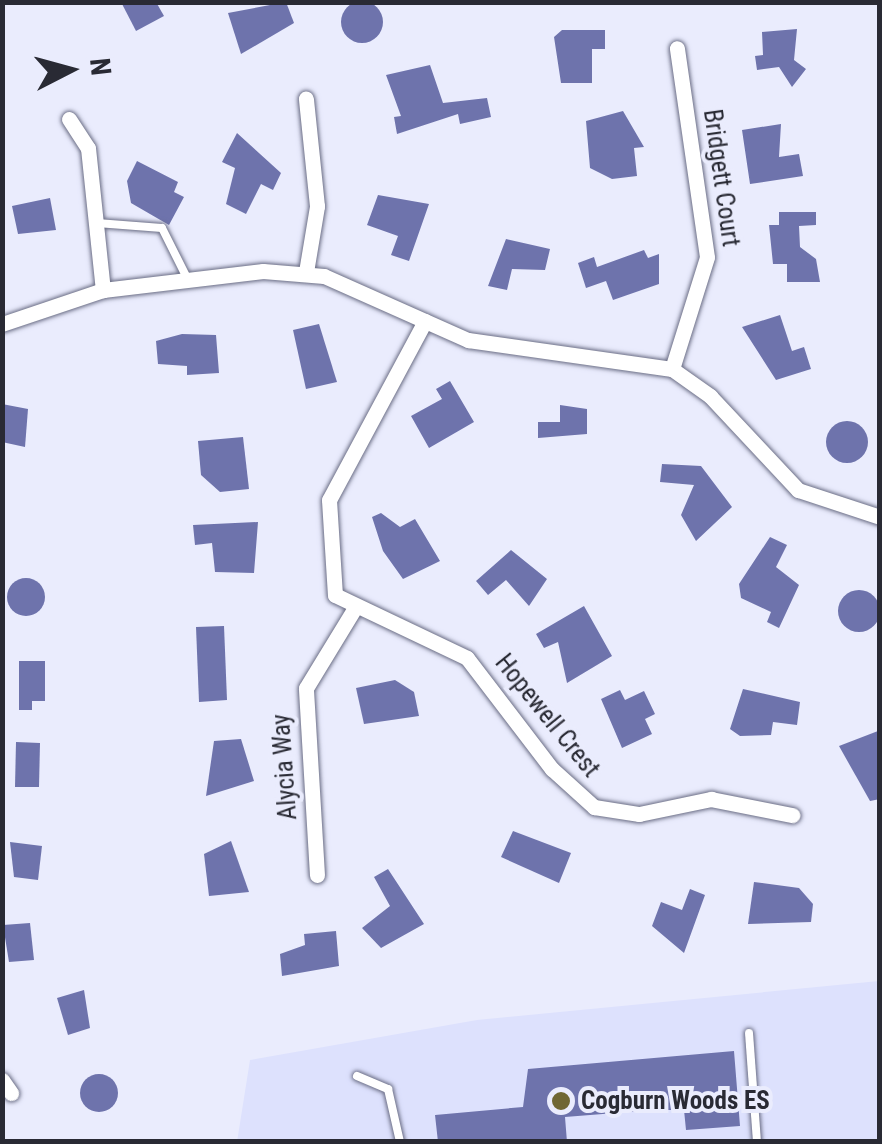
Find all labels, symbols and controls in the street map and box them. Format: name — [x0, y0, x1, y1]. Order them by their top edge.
north arrow — [20, 20, 120, 120]
text: N — [83, 57, 118, 77]
street label: Bridgett Court — [697, 107, 745, 249]
street label: Hopewell Crest — [488, 649, 606, 783]
street label: Alycia Way — [266, 713, 304, 821]
place label: Cogburn Woods ES — [581, 1086, 770, 1116]
marker: Cogburn Woods ES — [550, 1090, 572, 1112]

